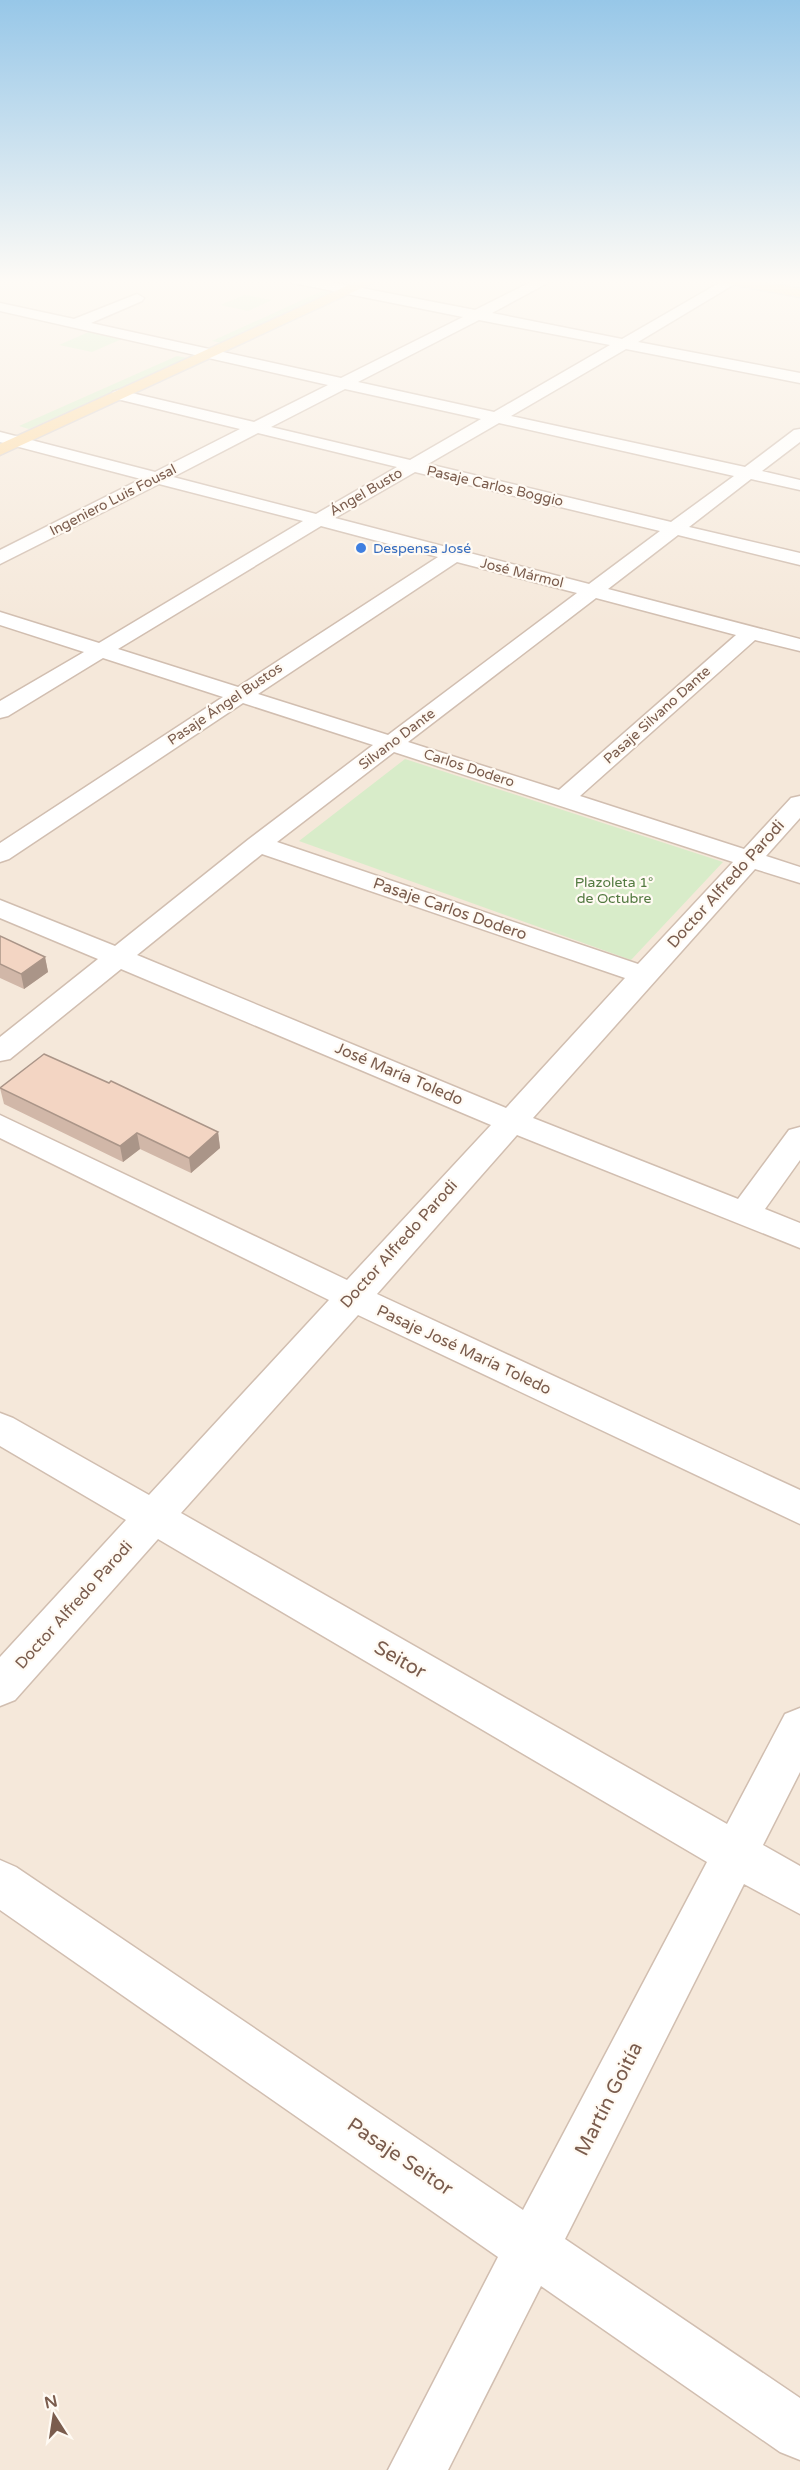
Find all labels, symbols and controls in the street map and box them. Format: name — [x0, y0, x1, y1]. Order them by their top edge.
street label: Ingeniero Luis Fousal — [47, 461, 179, 539]
street label: Pasaje Carlos Boggio — [425, 462, 565, 510]
street label: Ángel Busto — [327, 464, 405, 520]
place label: Despensa José — [373, 540, 471, 557]
marker: Despensa José — [354, 541, 368, 555]
street label: José Mármol — [479, 554, 565, 592]
street label: Pasaje Ángel Bustos — [164, 659, 286, 749]
street label: Pasaje Silvano Dante — [600, 663, 714, 767]
street label: Silvano Dante — [355, 705, 439, 773]
street label: Carlos Dodero — [421, 745, 517, 791]
street label: Doctor Alfredo Parodi — [663, 816, 789, 952]
street label: Pasaje Carlos Dodero — [370, 873, 530, 945]
park label: Plazoleta 1° de Octubre — [575, 874, 653, 907]
street label: José María Toledo — [332, 1038, 466, 1110]
street label: Doctor Alfredo Parodi — [336, 1176, 462, 1312]
street label: Pasaje José María Toledo — [373, 1301, 555, 1399]
street label: Doctor Alfredo Parodi — [11, 1537, 137, 1673]
street label: Seitor — [370, 1636, 431, 1685]
street label: Martín Goitía — [570, 2038, 648, 2160]
street label: Pasaje Seitor — [342, 2113, 458, 2201]
north arrow — [24, 2386, 84, 2446]
text: N — [43, 2391, 59, 2413]

